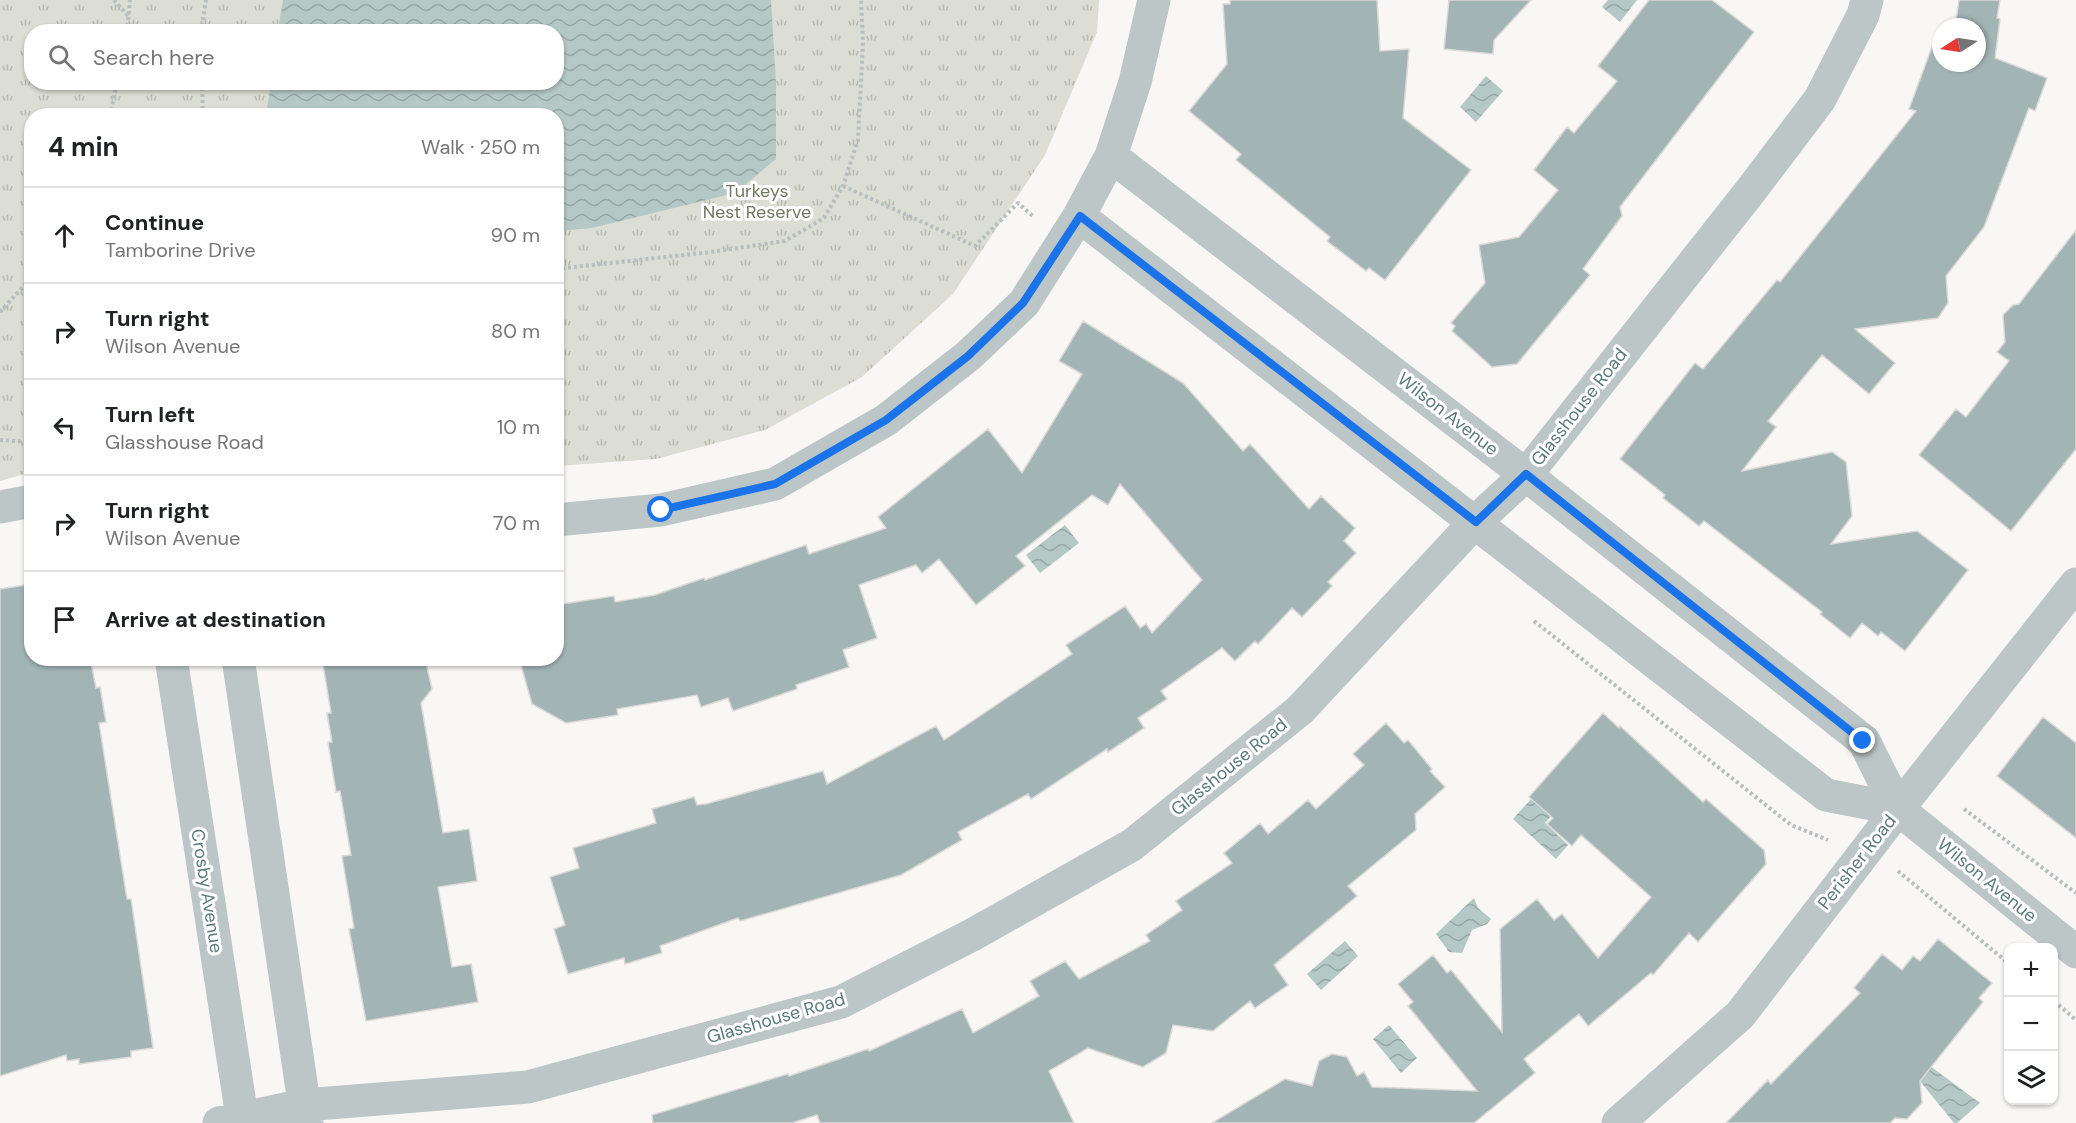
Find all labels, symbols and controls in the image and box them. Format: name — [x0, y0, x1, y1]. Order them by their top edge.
north arrow — [1932, 18, 1986, 72]
search box — [24, 24, 564, 90]
icon: search — [45, 41, 78, 74]
text: Search here — [93, 43, 214, 72]
text: 4 min — [48, 130, 119, 164]
text: Walk · 250 m — [421, 134, 540, 160]
park label: Turkeys Nest Reserve — [703, 179, 811, 224]
text: Continue — [105, 208, 204, 237]
icon: ahead — [48, 219, 81, 252]
text: 90 m — [491, 222, 540, 248]
text: Tamborine Drive — [105, 237, 256, 263]
text: Turn right — [105, 304, 210, 333]
icon: right — [48, 315, 81, 348]
text: 80 m — [491, 318, 540, 344]
text: Wilson Avenue — [105, 333, 240, 359]
street label: Glasshouse Road — [1526, 343, 1632, 471]
street label: Wilson Avenue — [1393, 367, 1503, 461]
text: Turn left — [105, 400, 195, 429]
icon: left — [48, 411, 81, 444]
text: 10 m — [497, 414, 540, 440]
text: Glasshouse Road — [105, 429, 264, 455]
text: Turn right — [105, 496, 210, 525]
route start — [647, 496, 673, 522]
icon: right — [48, 507, 81, 540]
text: 70 m — [493, 510, 540, 536]
text: Wilson Avenue — [105, 525, 240, 551]
icon: arrive — [48, 603, 81, 636]
text: Arrive at destination — [105, 605, 326, 634]
street label: Glasshouse Road — [1166, 713, 1292, 821]
route end — [1849, 727, 1875, 753]
street label: Perisher Road — [1812, 810, 1902, 914]
street label: Crosby Avenue — [185, 827, 229, 955]
street label: Wilson Avenue — [1932, 832, 2042, 928]
map controls — [2004, 943, 2058, 1105]
button: + — [2004, 943, 2058, 997]
street label: Glasshouse Road — [704, 987, 848, 1049]
button: − — [2004, 997, 2058, 1051]
button: layers — [2004, 1051, 2058, 1105]

